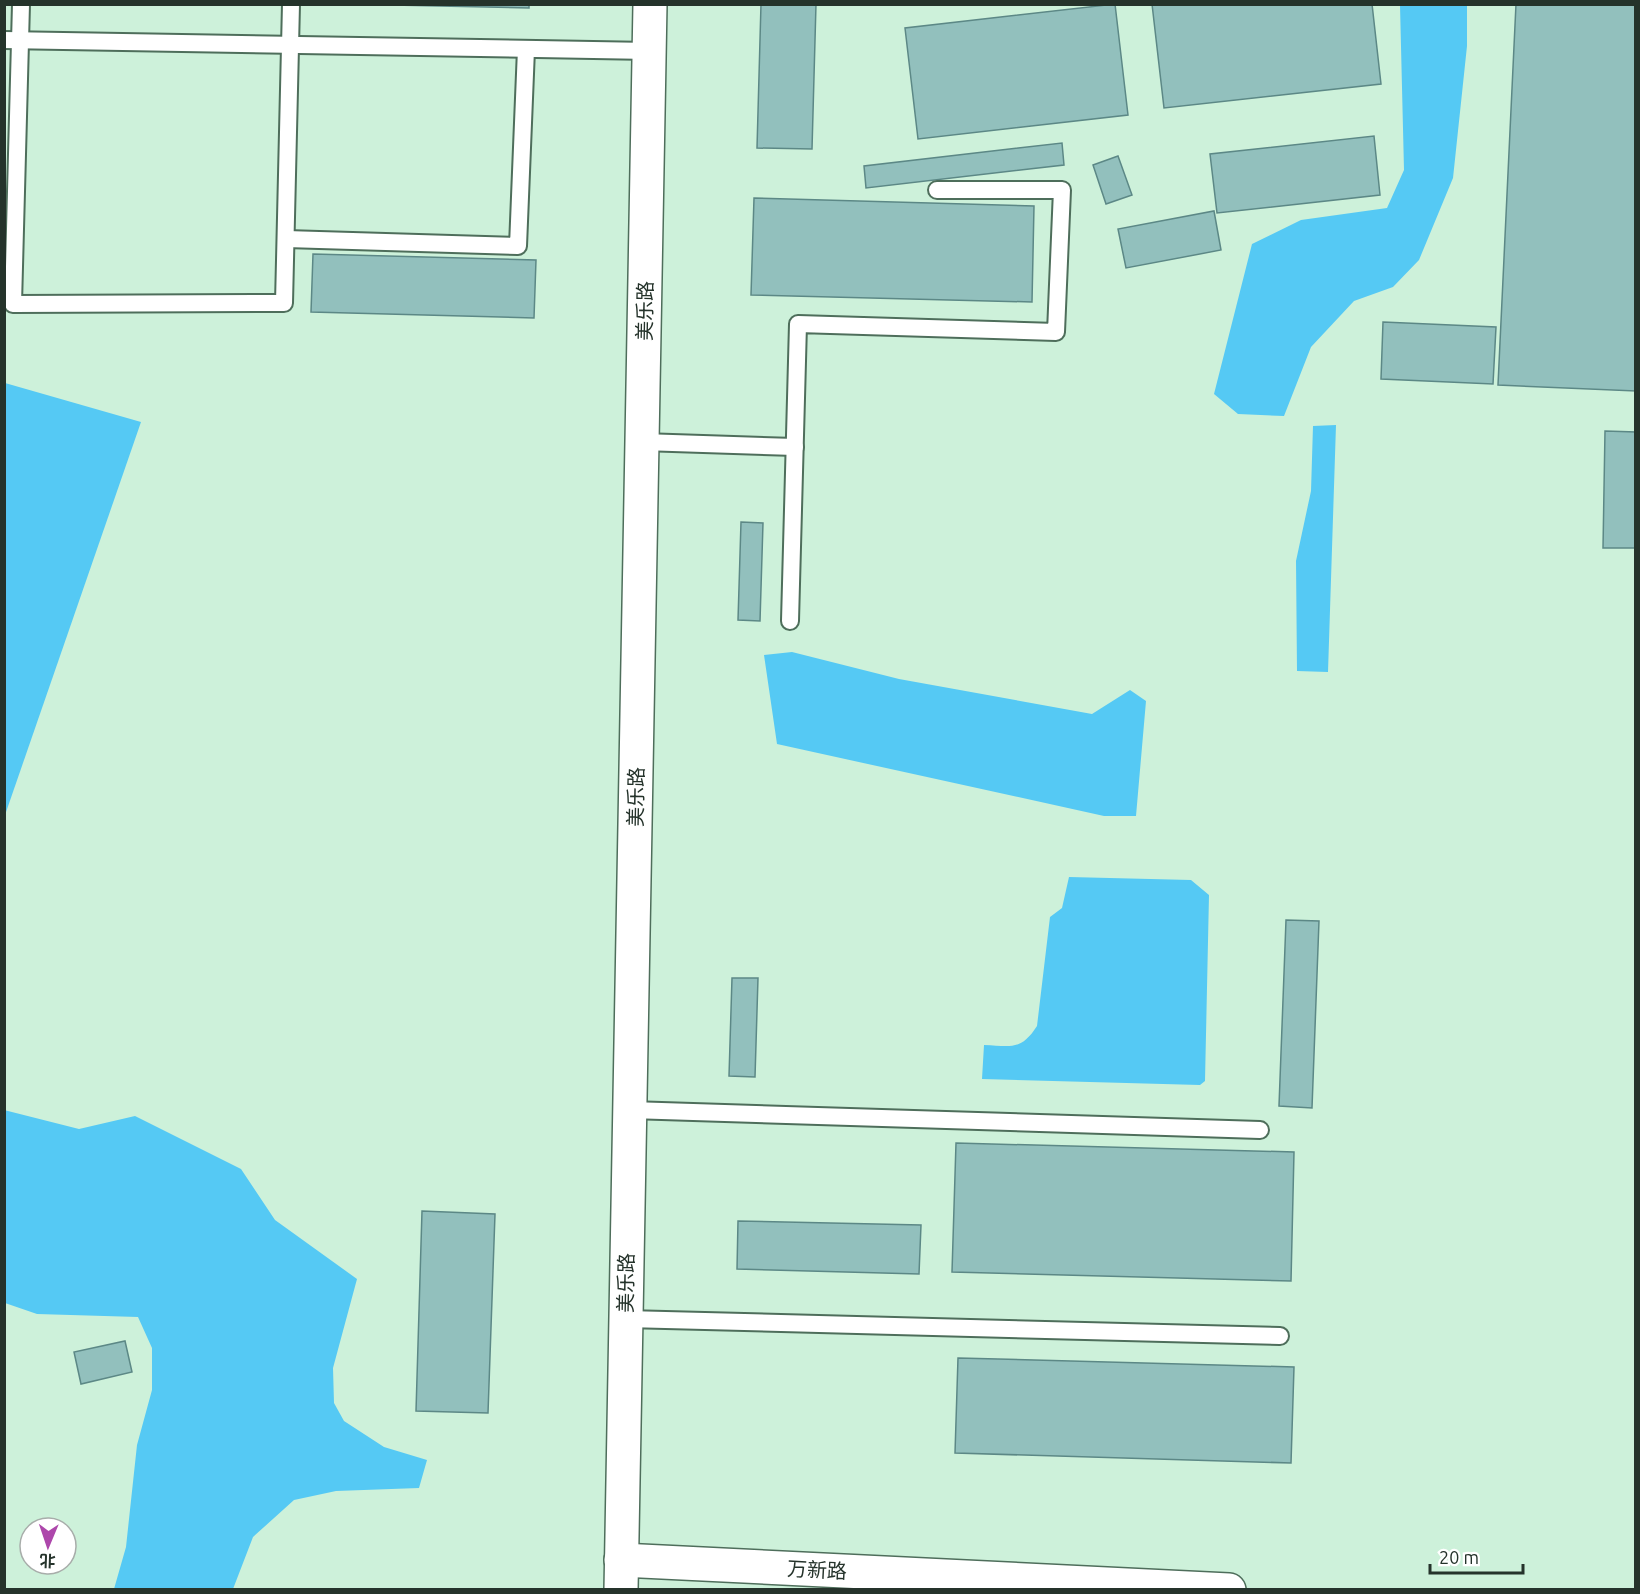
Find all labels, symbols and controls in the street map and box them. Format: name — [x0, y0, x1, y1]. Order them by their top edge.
street label: 美乐路 — [632, 281, 657, 341]
street label: 美乐路 — [623, 767, 648, 827]
street label: 美乐路 — [613, 1253, 638, 1313]
north arrow — [18, 1516, 78, 1576]
scale bar — [1430, 1537, 1523, 1575]
text: 20 m — [1439, 1547, 1479, 1567]
text: 北 — [39, 1552, 56, 1570]
street label: 万新路 — [786, 1556, 848, 1583]

